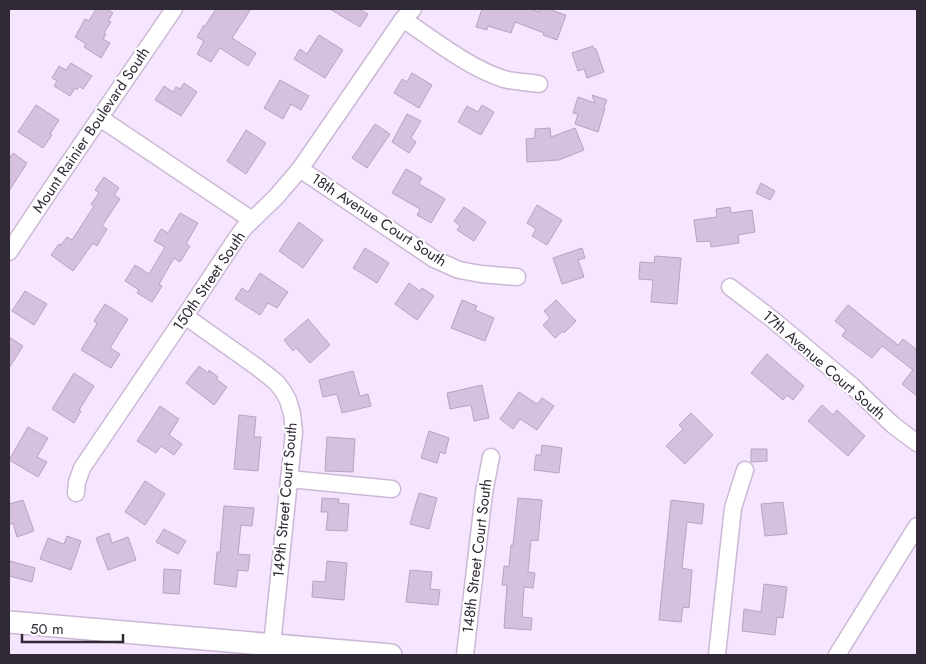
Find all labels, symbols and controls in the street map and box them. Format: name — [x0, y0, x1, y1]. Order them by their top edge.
street label: Mount Rainier Boulevard South — [27, 43, 155, 217]
street label: 18th Avenue Court South — [307, 168, 451, 272]
street label: 150th Street South — [167, 227, 251, 335]
street label: 17th Avenue Court South — [757, 305, 891, 425]
street label: 149th Street Court South — [267, 421, 303, 579]
street label: 148th Street Court South — [457, 478, 497, 634]
scale bar — [22, 612, 124, 644]
text: 50 m — [30, 618, 64, 640]

